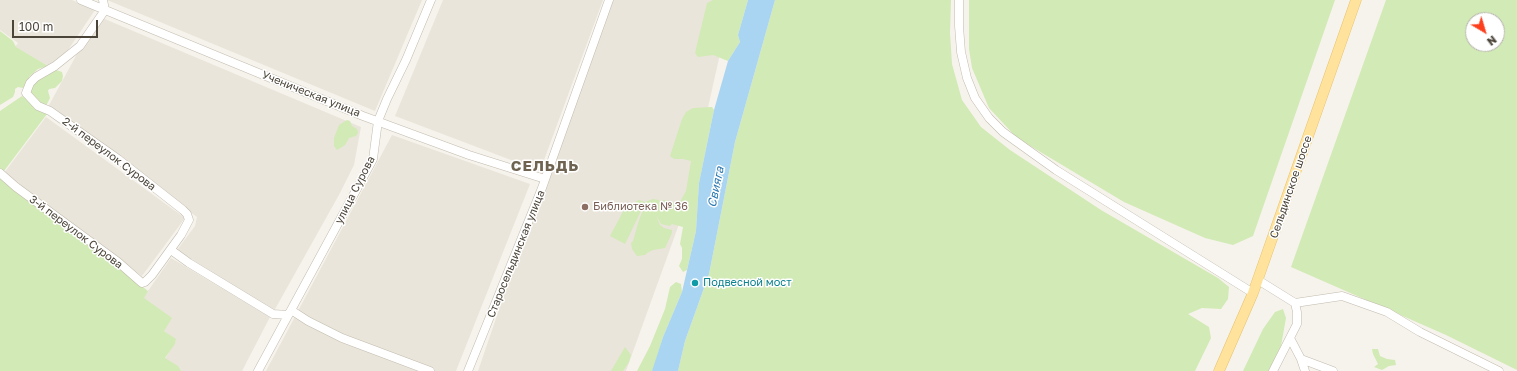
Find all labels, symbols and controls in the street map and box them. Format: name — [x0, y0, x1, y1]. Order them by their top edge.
scale bar — [14, 12, 100, 38]
north arrow — [1465, 12, 1505, 52]
text: 100 m — [19, 19, 53, 34]
text: N — [1485, 33, 1499, 49]
street label: Ученическая улица — [260, 68, 362, 120]
street label: 2-й переулок Сурова — [60, 115, 158, 193]
street label: Сельдинское шоссе — [1267, 134, 1315, 240]
street label: улица Сурова — [332, 154, 378, 226]
district label: СЕЛЬДЬ — [511, 157, 579, 175]
water label: Свияга — [705, 165, 727, 209]
street label: Старосельдинская улица — [484, 188, 548, 320]
street label: 3-й переулок Сурова — [27, 193, 125, 271]
place label: Библиотека № 36 — [593, 200, 688, 214]
marker: Библиотека № 36 — [580, 202, 590, 212]
place label: Подвесной мост — [703, 276, 792, 290]
marker: Подвесной мост — [690, 278, 700, 288]

